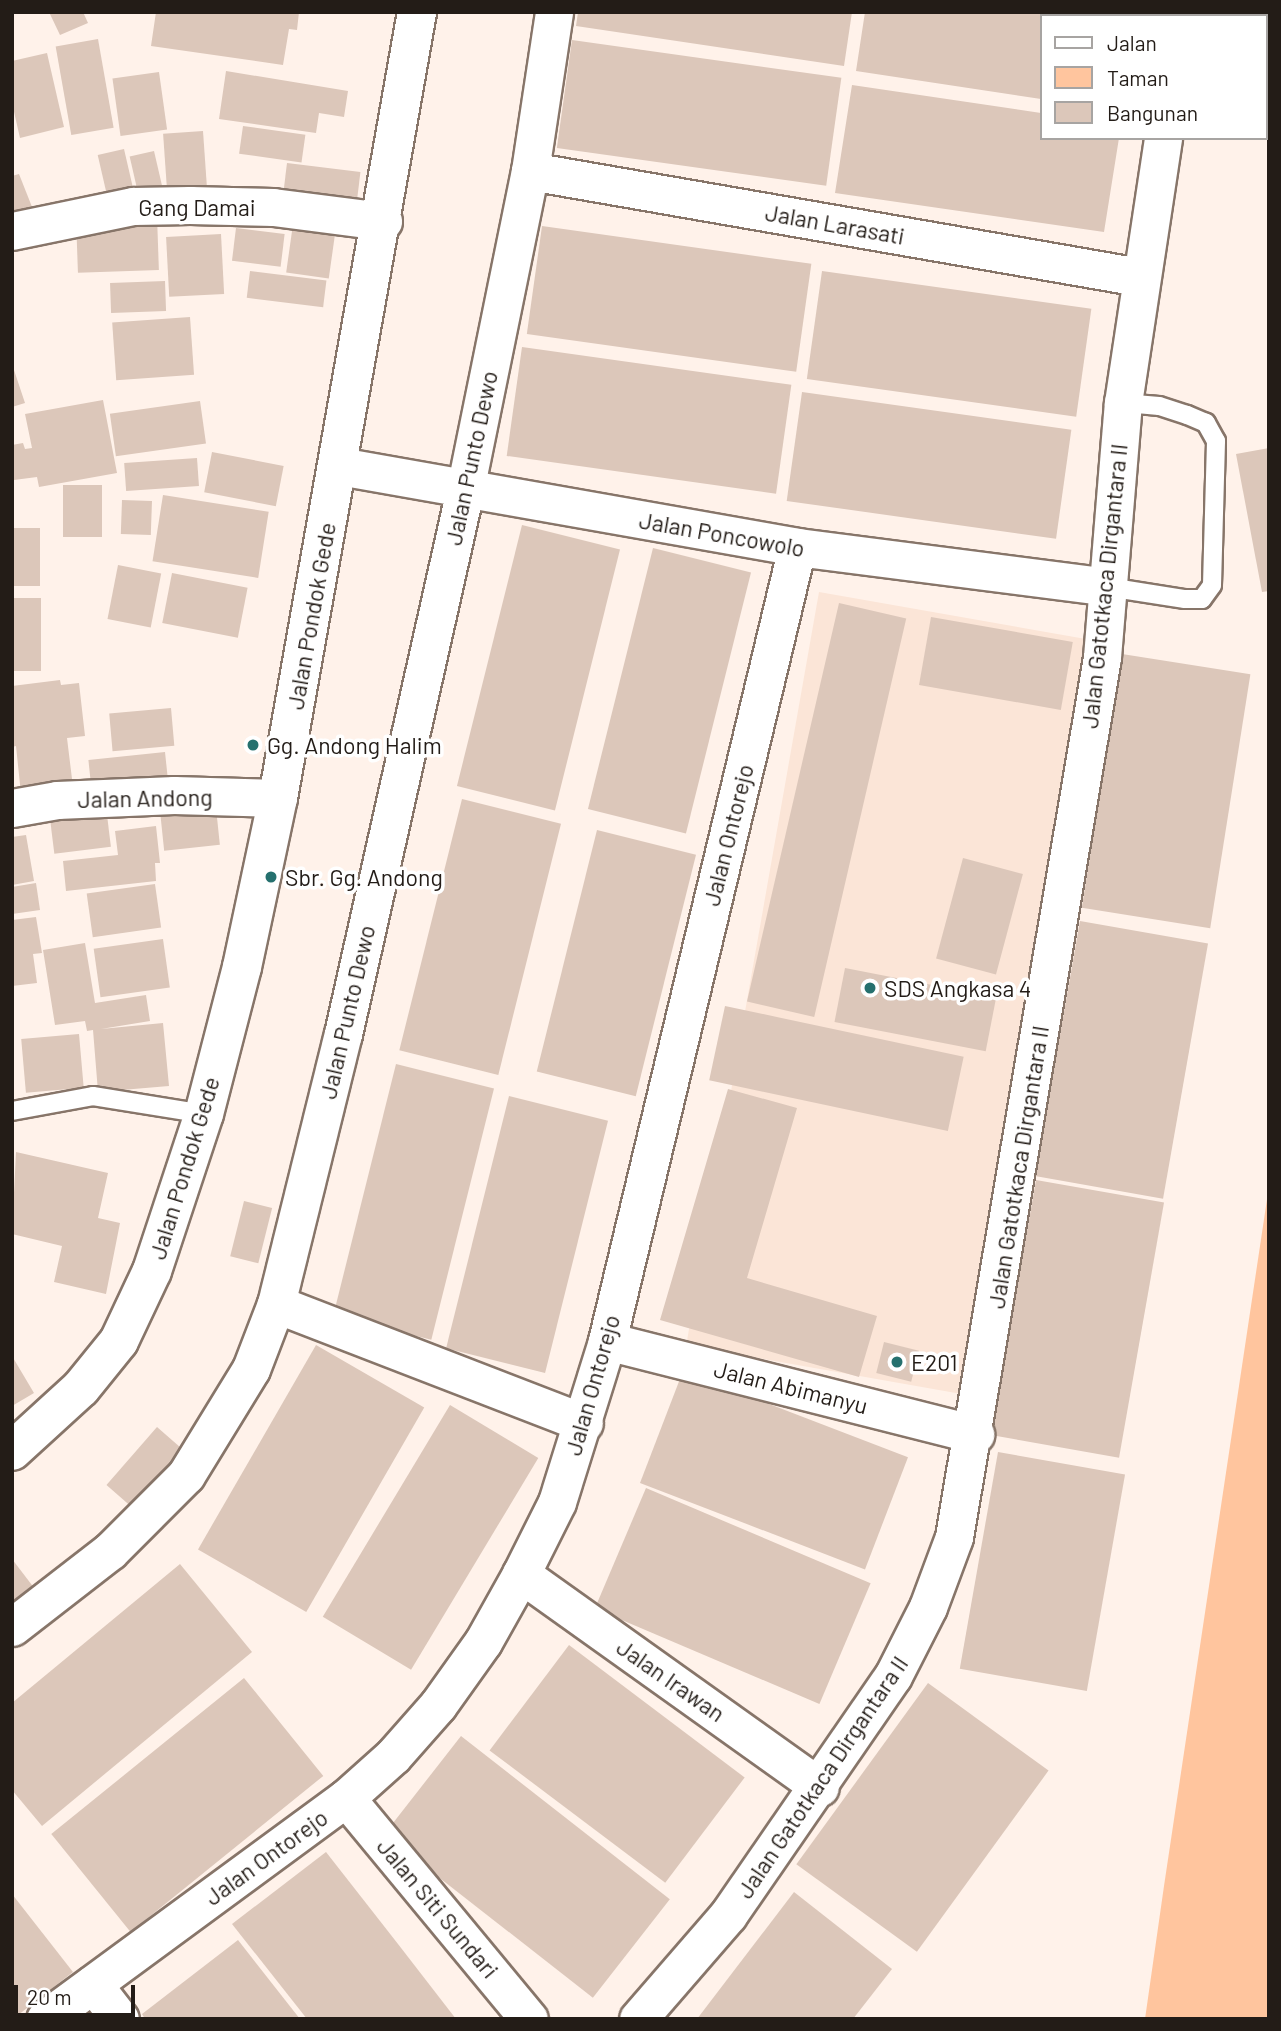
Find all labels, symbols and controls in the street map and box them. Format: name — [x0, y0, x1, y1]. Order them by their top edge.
legend — [1040, 14, 1267, 140]
text: Jalan — [1107, 30, 1157, 55]
text: Taman — [1107, 65, 1169, 90]
text: Bangunan — [1107, 100, 1198, 125]
street label: Gang Damai — [138, 193, 256, 221]
street label: Jalan Larasati — [763, 198, 907, 250]
street label: Jalan Punto Dewo — [439, 368, 503, 548]
street label: Jalan Gatotkaca Dirgantara II — [1075, 442, 1133, 730]
street label: Jalan Poncowolo — [637, 506, 807, 562]
street label: Jalan Pondok Gede — [281, 520, 341, 712]
place label: Gg. Andong Halim — [267, 731, 442, 759]
marker: Gg. Andong Halim — [245, 737, 261, 753]
street label: Jalan Ontorejo — [697, 761, 759, 909]
street label: Jalan Andong — [77, 783, 213, 813]
place label: Sbr. Gg. Andong — [285, 863, 443, 891]
marker: Sbr. Gg. Andong — [263, 869, 279, 885]
street label: Jalan Punto Dewo — [314, 922, 380, 1102]
place label: SDS Angkasa 4 — [884, 974, 1031, 1002]
marker: SDS Angkasa 4 — [862, 980, 878, 996]
street label: Jalan Gatotkaca Dirgantara II — [982, 1024, 1054, 1310]
street label: Jalan Pondok Gede — [143, 1073, 225, 1263]
street label: Jalan Ontorejo — [559, 1311, 625, 1459]
place label: E201 — [911, 1348, 958, 1376]
marker: E201 — [889, 1354, 905, 1370]
street label: Jalan Abimanyu — [711, 1355, 871, 1419]
street label: Jalan Irawan — [612, 1633, 730, 1727]
street label: Jalan Gatotkaca Dirgantara II — [731, 1651, 913, 1903]
street label: Jalan Ontorejo — [199, 1803, 333, 1911]
street label: Jalan Siti Sundari — [372, 1833, 504, 1983]
scale bar — [18, 1972, 138, 2016]
text: 20 m — [27, 1984, 72, 2009]

